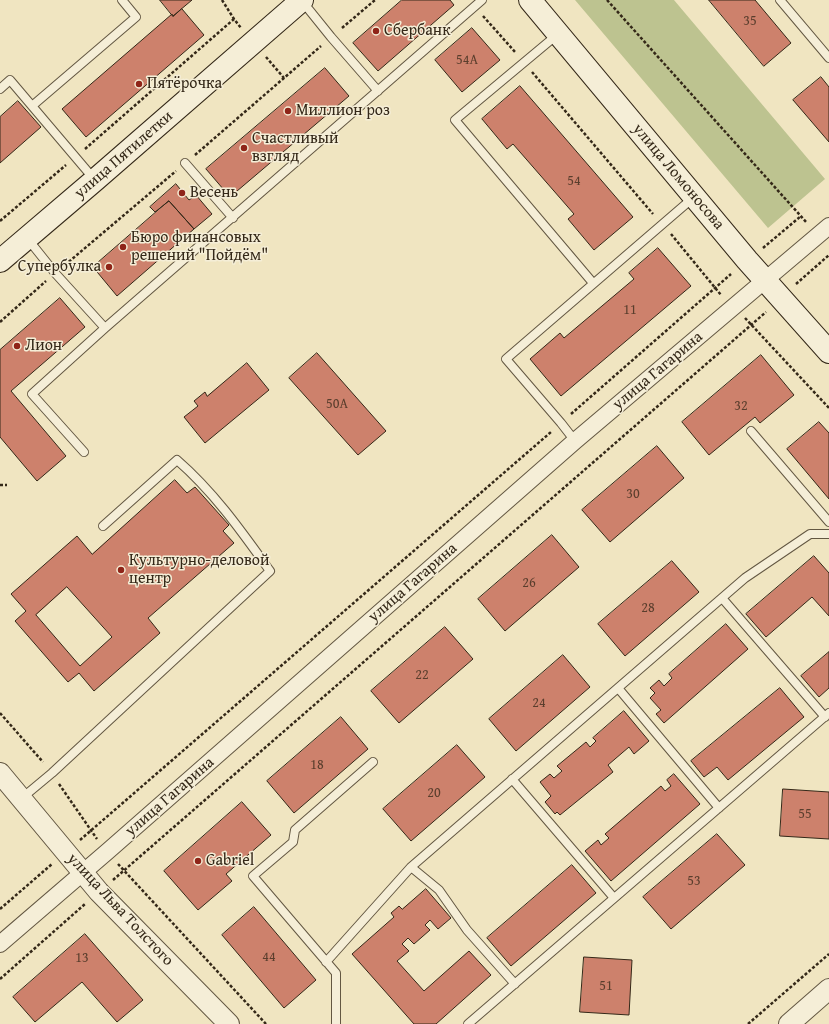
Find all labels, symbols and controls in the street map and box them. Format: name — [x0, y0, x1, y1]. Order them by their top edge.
house number: 35 — [743, 13, 757, 29]
place label: Сбербанк — [384, 21, 450, 41]
marker: Сбербанк — [371, 26, 381, 36]
house number: 54А — [456, 52, 478, 68]
place label: Пятёрочка — [147, 74, 222, 94]
marker: Пятёрочка — [134, 79, 144, 89]
place label: Миллион роз — [296, 101, 390, 121]
marker: Миллион роз — [283, 106, 293, 116]
street label: улица Пятилетки — [71, 107, 177, 203]
street label: улица Ломоносова — [628, 120, 728, 234]
place label: Счастливый взгляд — [252, 129, 339, 167]
marker: Счастливый взгляд — [239, 143, 249, 153]
house number: 54 — [567, 173, 581, 189]
place label: Весень — [190, 183, 238, 203]
marker: Весень — [177, 188, 187, 198]
place label: Бюро финансовых решений "Пойдём" — [131, 228, 268, 266]
marker: Бюро финансовых решений "Пойдём" — [118, 242, 128, 252]
place label: Супербулка — [18, 257, 101, 277]
marker: Супербулка — [104, 262, 114, 272]
house number: 11 — [623, 302, 637, 318]
street label: улица Гагарина — [609, 328, 707, 414]
place label: Лион — [25, 336, 62, 356]
marker: Лион — [12, 341, 22, 351]
house number: 50А — [326, 396, 348, 412]
house number: 32 — [734, 398, 748, 414]
house number: 30 — [626, 486, 640, 502]
street label: улица Гагарина — [365, 539, 461, 627]
place label: Культурно-деловой центр — [129, 551, 269, 589]
marker: Культурно-деловой центр — [116, 565, 126, 575]
house number: 26 — [522, 575, 536, 591]
house number: 28 — [641, 600, 655, 616]
house number: 22 — [415, 667, 429, 683]
house number: 24 — [532, 695, 546, 711]
street label: улица Гагарина — [122, 753, 218, 841]
house number: 18 — [310, 757, 324, 773]
house number: 20 — [427, 785, 441, 801]
house number: 55 — [798, 806, 812, 822]
street label: улица Льва Толстого — [63, 850, 177, 970]
place label: Gabriel — [206, 851, 254, 871]
marker: Gabriel — [193, 856, 203, 866]
house number: 53 — [687, 873, 701, 889]
house number: 44 — [262, 949, 276, 965]
house number: 13 — [75, 950, 89, 966]
house number: 51 — [599, 978, 613, 994]

